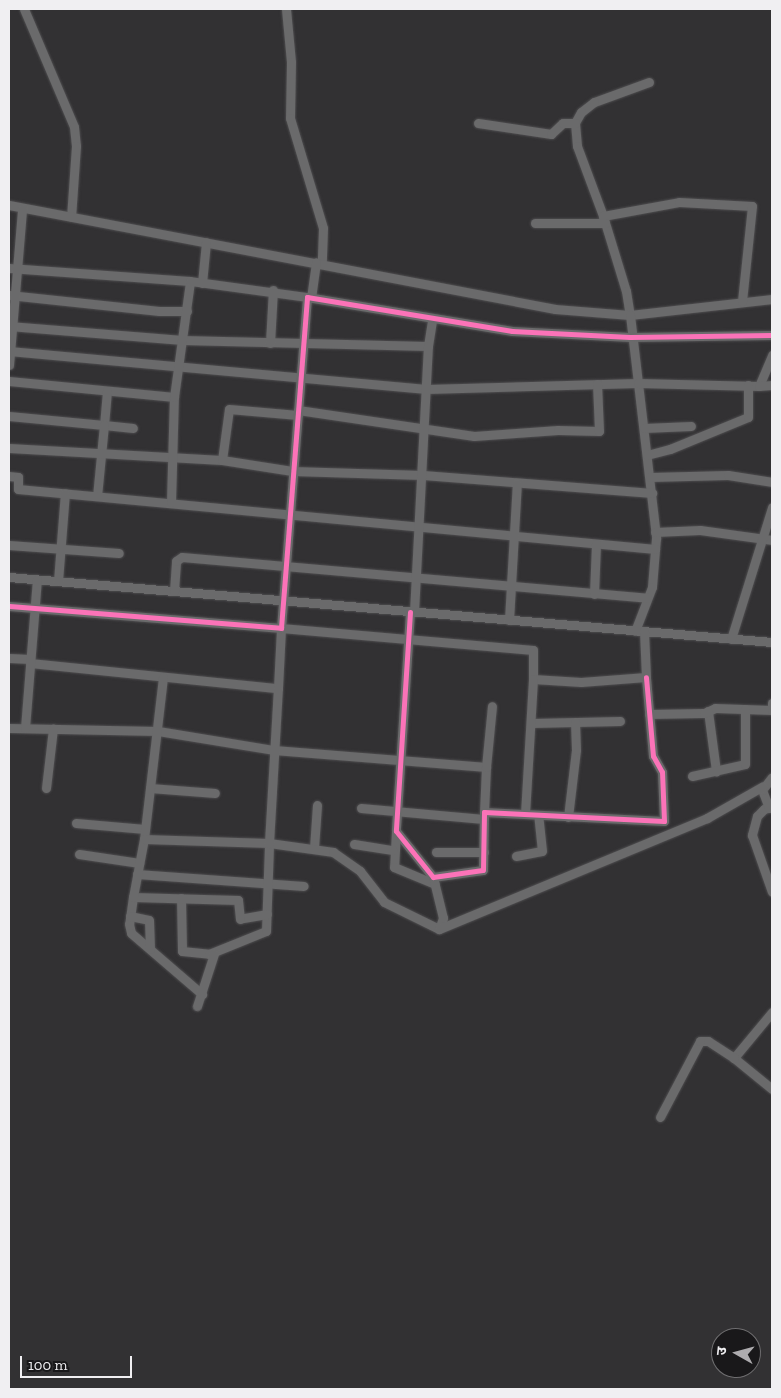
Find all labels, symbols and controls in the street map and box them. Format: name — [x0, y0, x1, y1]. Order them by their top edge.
north arrow — [711, 1328, 761, 1378]
scale bar — [22, 1346, 135, 1378]
text: उ — [713, 1346, 731, 1356]
text: 100 m — [28, 1356, 67, 1374]

